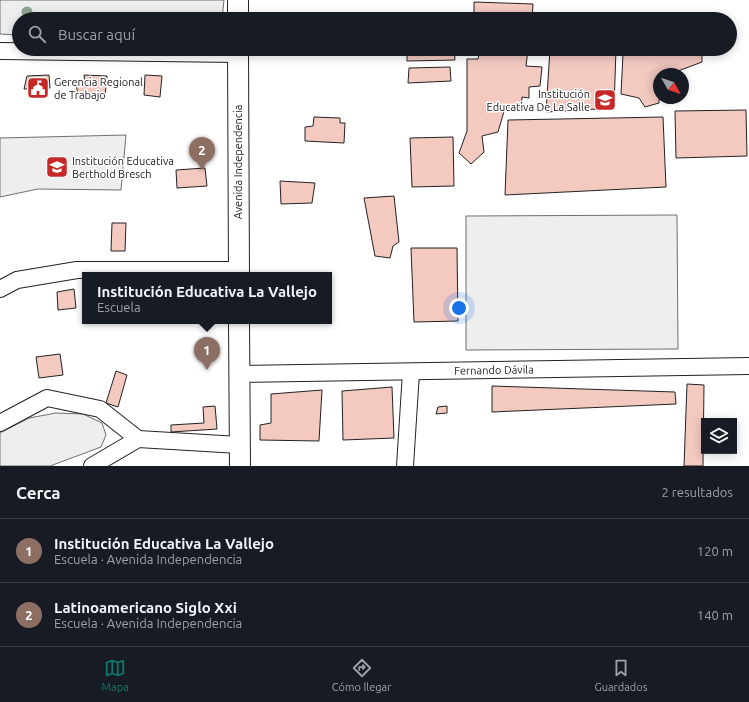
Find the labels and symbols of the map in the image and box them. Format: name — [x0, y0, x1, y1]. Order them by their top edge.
north arrow — [653, 68, 689, 104]
public building icon: Gerencia Regional de Trabajo — [25, 75, 51, 101]
place label: Gerencia Regional de Trabajo — [54, 76, 143, 101]
school or university icon: Institución Educativa De La Salle — [592, 87, 618, 113]
place label: Institución Educativa De La Salle — [487, 88, 590, 113]
street label: Avenida Independencia — [232, 105, 244, 219]
pin: 2 — [189, 137, 215, 170]
school or university icon: Institución Educativa Berthold Bresch — [44, 154, 70, 180]
place label: Institución Educativa Berthold Bresch — [72, 155, 174, 180]
your location — [449, 298, 469, 318]
pin: 1 — [194, 337, 220, 370]
street label: Fernando Dávila — [454, 363, 534, 377]

